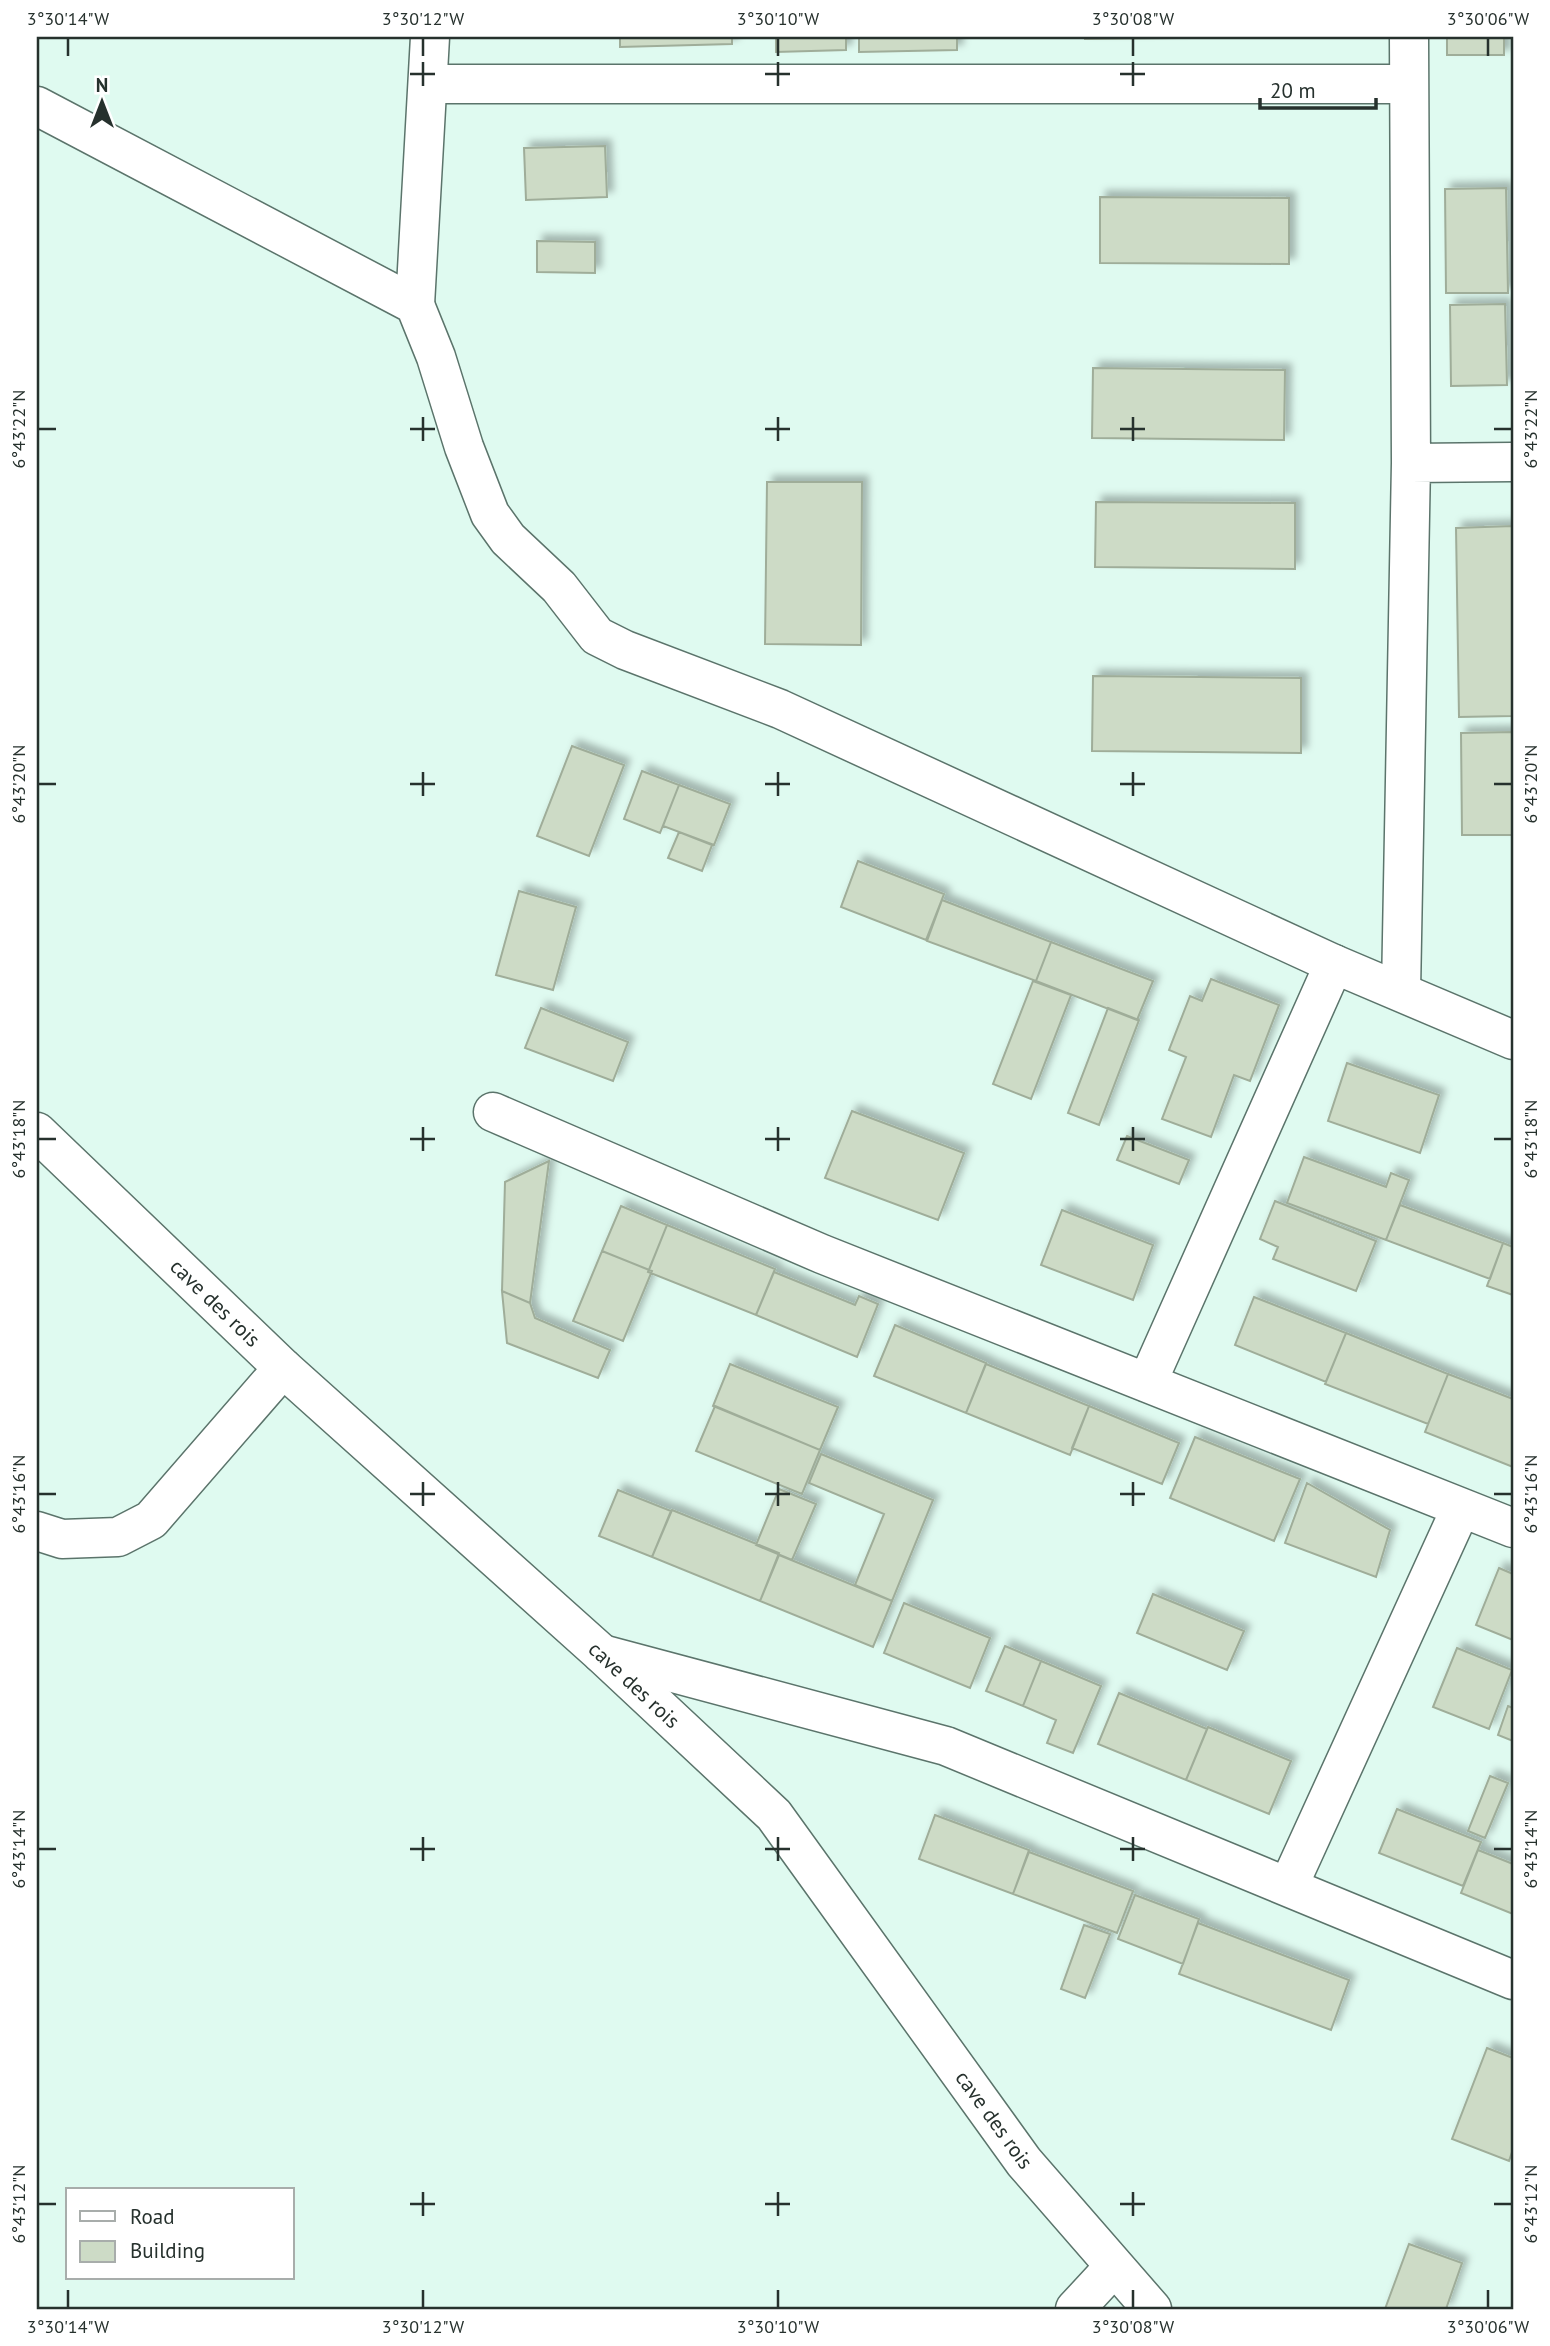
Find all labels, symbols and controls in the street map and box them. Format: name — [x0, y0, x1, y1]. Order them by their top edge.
text: 3°30'14"W — [27, 7, 109, 30]
text: 3°30'12"W — [382, 7, 464, 30]
text: 3°30'10"W — [737, 7, 819, 30]
text: 3°30'08"W — [1092, 7, 1174, 30]
text: 3°30'06"W — [1447, 7, 1529, 30]
north arrow — [66, 66, 136, 136]
scale bar — [1260, 66, 1375, 110]
text: N — [96, 73, 108, 97]
text: 20 m — [1270, 77, 1316, 104]
text: 6°43'22"N — [7, 390, 30, 468]
text: 6°43'22"N — [1519, 390, 1542, 468]
text: 6°43'20"N — [7, 745, 30, 823]
text: 6°43'20"N — [1519, 745, 1542, 823]
text: 6°43'18"N — [7, 1100, 30, 1178]
text: 6°43'18"N — [1519, 1100, 1542, 1178]
street label: cave des rois — [164, 1253, 266, 1352]
text: 6°43'16"N — [7, 1455, 30, 1533]
text: 6°43'16"N — [1519, 1455, 1542, 1533]
street label: cave des rois — [583, 1635, 686, 1734]
text: 6°43'14"N — [7, 1810, 30, 1888]
text: 6°43'14"N — [1519, 1810, 1542, 1888]
street label: cave des rois — [950, 2065, 1039, 2174]
text: 6°43'12"N — [7, 2165, 30, 2243]
text: 6°43'12"N — [1519, 2165, 1542, 2243]
legend — [66, 2188, 294, 2280]
text: Road — [130, 2203, 174, 2230]
text: Building — [130, 2237, 205, 2264]
text: 3°30'14"W — [27, 2315, 109, 2338]
text: 3°30'12"W — [382, 2315, 464, 2338]
text: 3°30'10"W — [737, 2315, 819, 2338]
text: 3°30'08"W — [1092, 2315, 1174, 2338]
text: 3°30'06"W — [1447, 2315, 1529, 2338]

